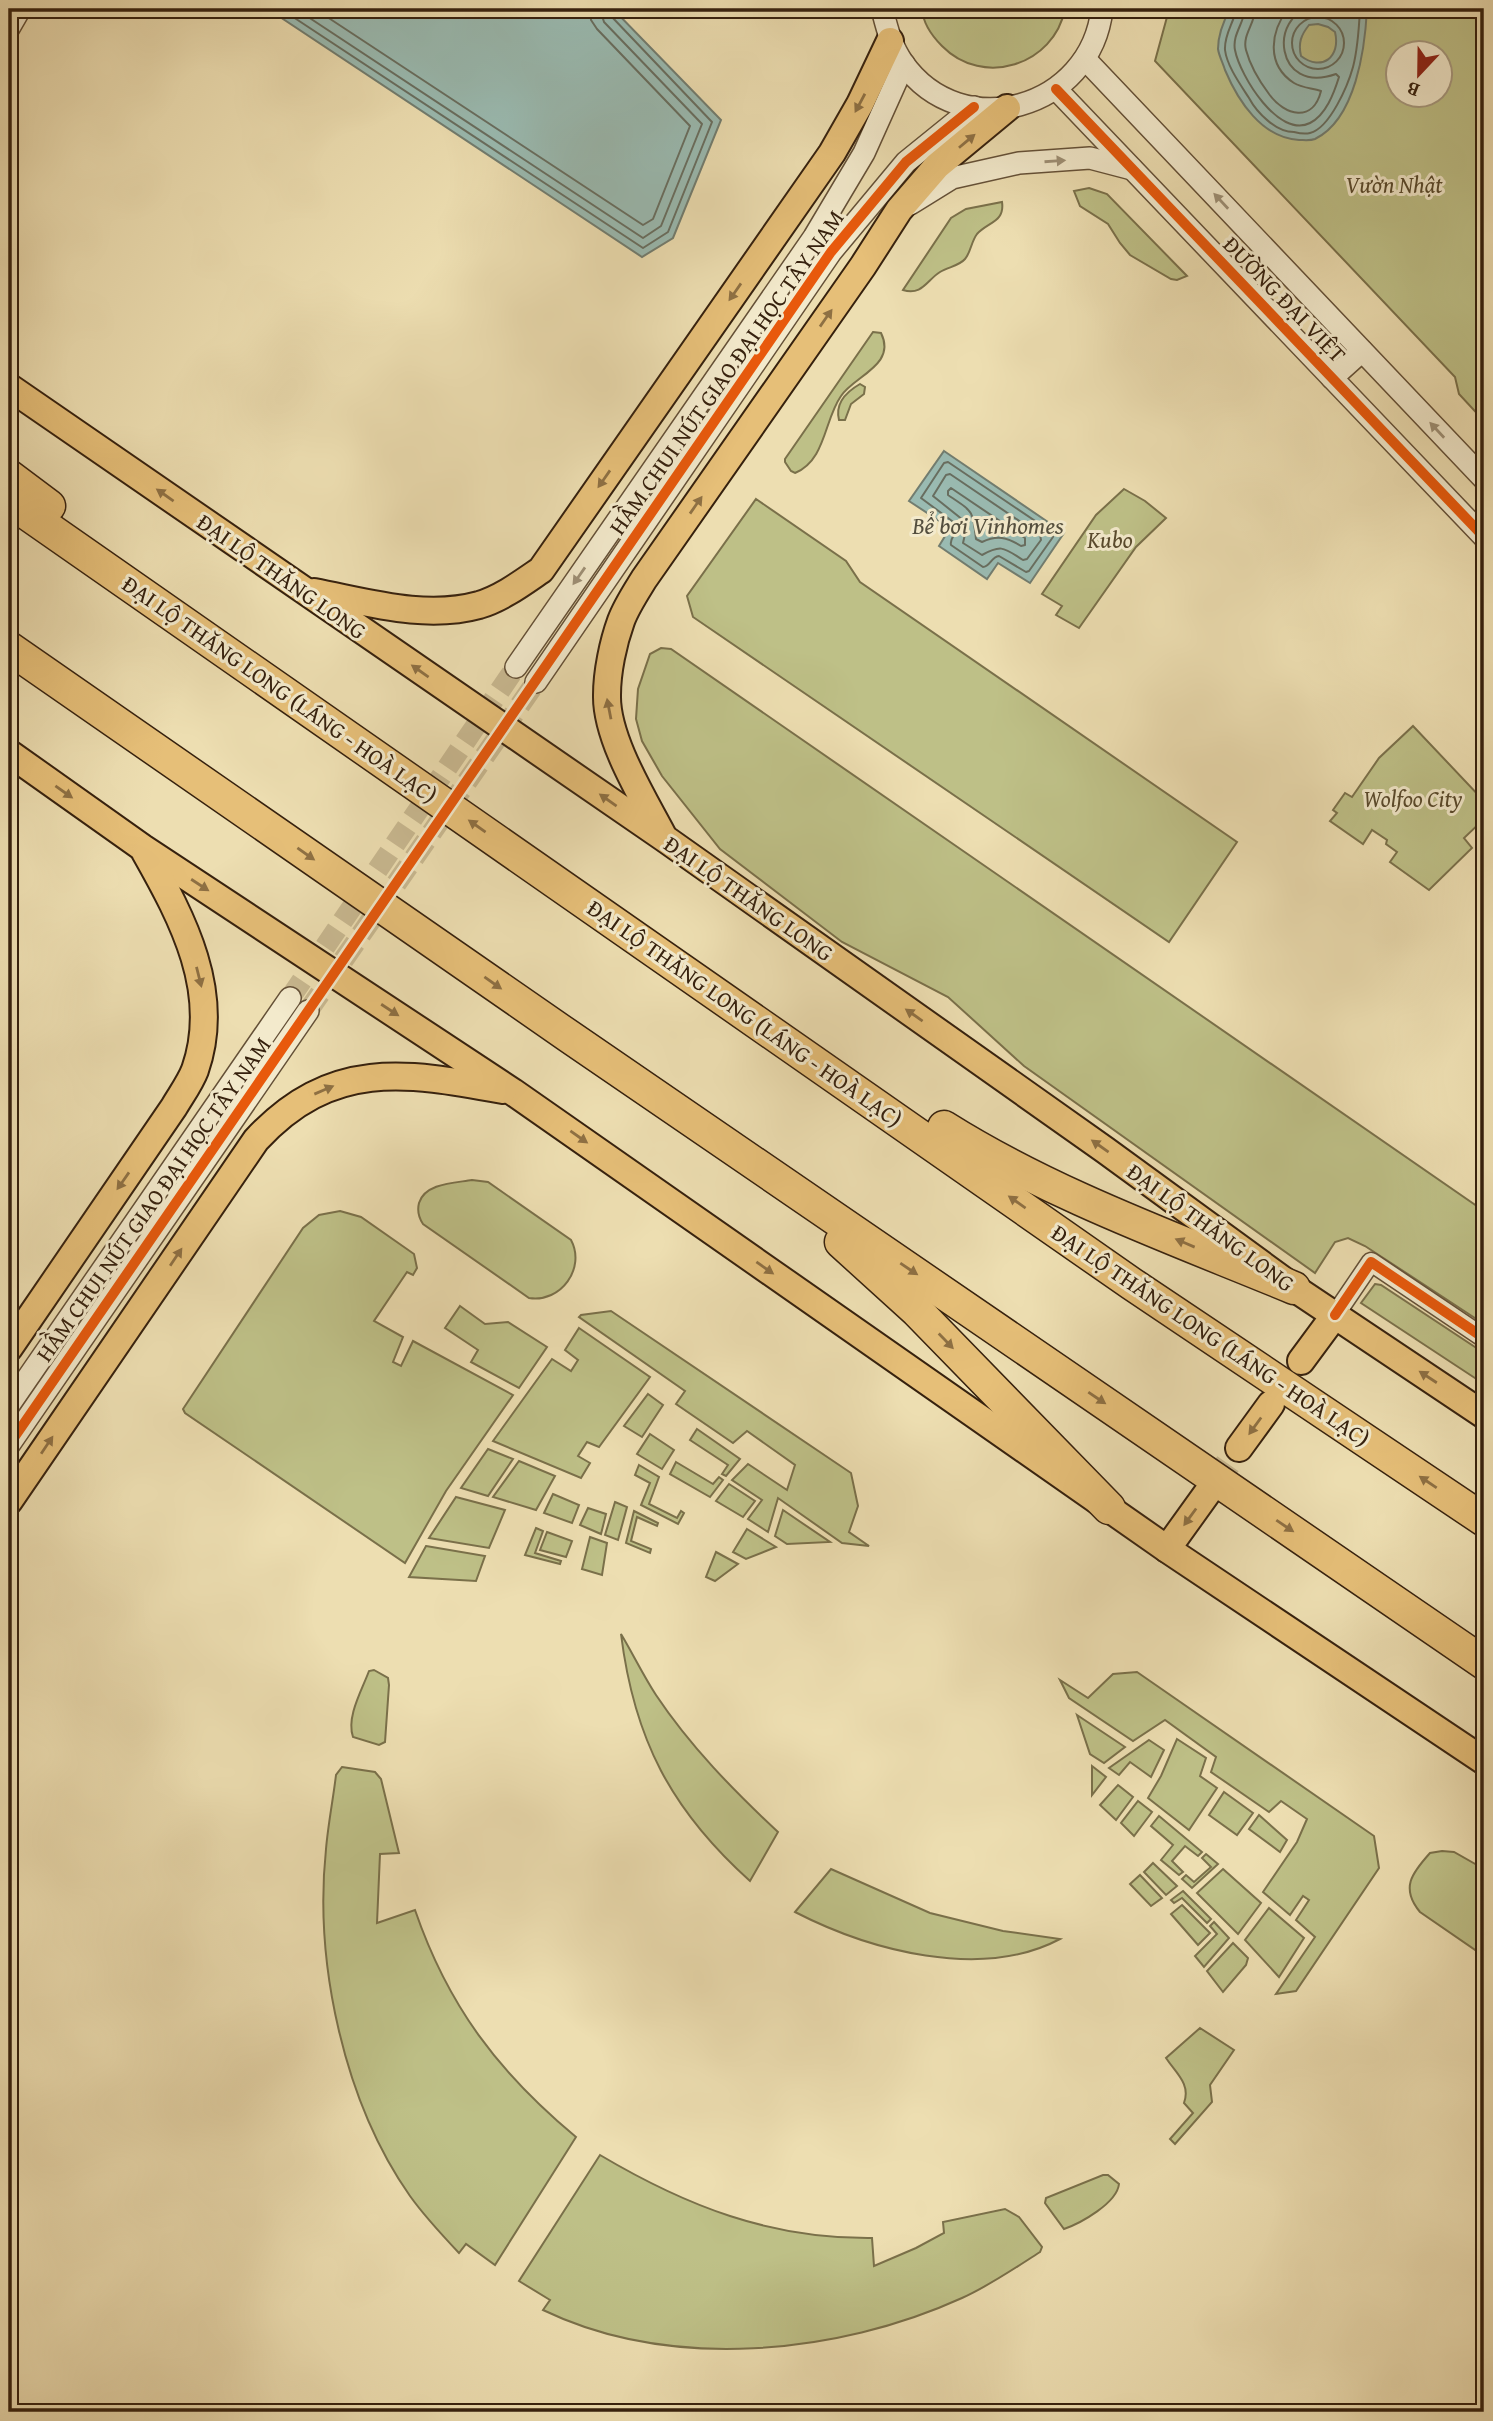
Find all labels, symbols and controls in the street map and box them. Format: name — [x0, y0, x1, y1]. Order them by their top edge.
north arrow — [1384, 38, 1454, 108]
text: B — [1402, 75, 1423, 105]
one-way arrow — [854, 93, 866, 112]
one-way arrow — [957, 134, 975, 149]
one-way arrow — [1044, 155, 1066, 166]
park label: Vườn Nhật — [1345, 168, 1443, 201]
one-way arrow — [1213, 193, 1229, 210]
street label: HẦM CHUI NÚT GIAO ĐẠI HỌC TÂY NAM — [601, 203, 851, 541]
street label: ĐƯỜNG ĐẠI VIỆT — [1216, 228, 1354, 370]
one-way arrow — [728, 283, 742, 301]
one-way arrow — [819, 309, 832, 328]
one-way arrow — [1430, 422, 1446, 439]
one-way arrow — [597, 470, 611, 488]
one-way arrow — [156, 488, 174, 502]
one-way arrow — [689, 496, 703, 514]
street label: ĐẠI LỘ THĂNG LONG — [191, 505, 374, 647]
water label: Bể bơi Vinhomes — [911, 508, 1064, 543]
park label: Kubo — [1086, 523, 1133, 556]
street label: ĐẠI LỘ THĂNG LONG (LÁNG - HOÀ LẠC) — [116, 567, 444, 811]
one-way arrow — [572, 567, 586, 585]
one-way arrow — [411, 665, 430, 678]
one-way arrow — [603, 698, 614, 720]
park label: Wolfoo City — [1364, 782, 1463, 815]
one-way arrow — [55, 785, 73, 799]
one-way arrow — [599, 793, 617, 807]
one-way arrow — [468, 819, 486, 833]
street label: ĐẠI LỘ THĂNG LONG — [658, 827, 841, 969]
one-way arrow — [297, 847, 315, 861]
one-way arrow — [191, 878, 209, 892]
street label: ĐẠI LỘ THĂNG LONG (LÁNG - HOÀ LẠC) — [581, 891, 909, 1135]
one-way arrow — [194, 966, 205, 988]
one-way arrow — [484, 976, 502, 990]
one-way arrow — [380, 1004, 400, 1017]
one-way arrow — [905, 1008, 923, 1022]
street label: HẦM CHUI NÚT GIAO ĐẠI HỌC TÂY NAM — [28, 1030, 278, 1368]
one-way arrow — [314, 1084, 335, 1095]
one-way arrow — [570, 1130, 588, 1144]
one-way arrow — [1091, 1140, 1109, 1154]
street label: ĐẠI LỘ THĂNG LONG — [1120, 1155, 1302, 1299]
one-way arrow — [117, 1172, 130, 1191]
one-way arrow — [1008, 1196, 1026, 1210]
street label: ĐẠI LỘ THĂNG LONG (LÁNG - HOÀ LẠC) — [1045, 1216, 1377, 1454]
one-way arrow — [1175, 1237, 1196, 1248]
one-way arrow — [169, 1248, 183, 1266]
one-way arrow — [756, 1261, 774, 1275]
one-way arrow — [900, 1262, 918, 1276]
one-way arrow — [937, 1332, 953, 1349]
one-way arrow — [1418, 1371, 1437, 1384]
one-way arrow — [1088, 1391, 1106, 1405]
one-way arrow — [1248, 1417, 1262, 1435]
one-way arrow — [40, 1436, 54, 1454]
one-way arrow — [1418, 1476, 1437, 1489]
one-way arrow — [1183, 1508, 1197, 1526]
one-way arrow — [1276, 1519, 1294, 1533]

